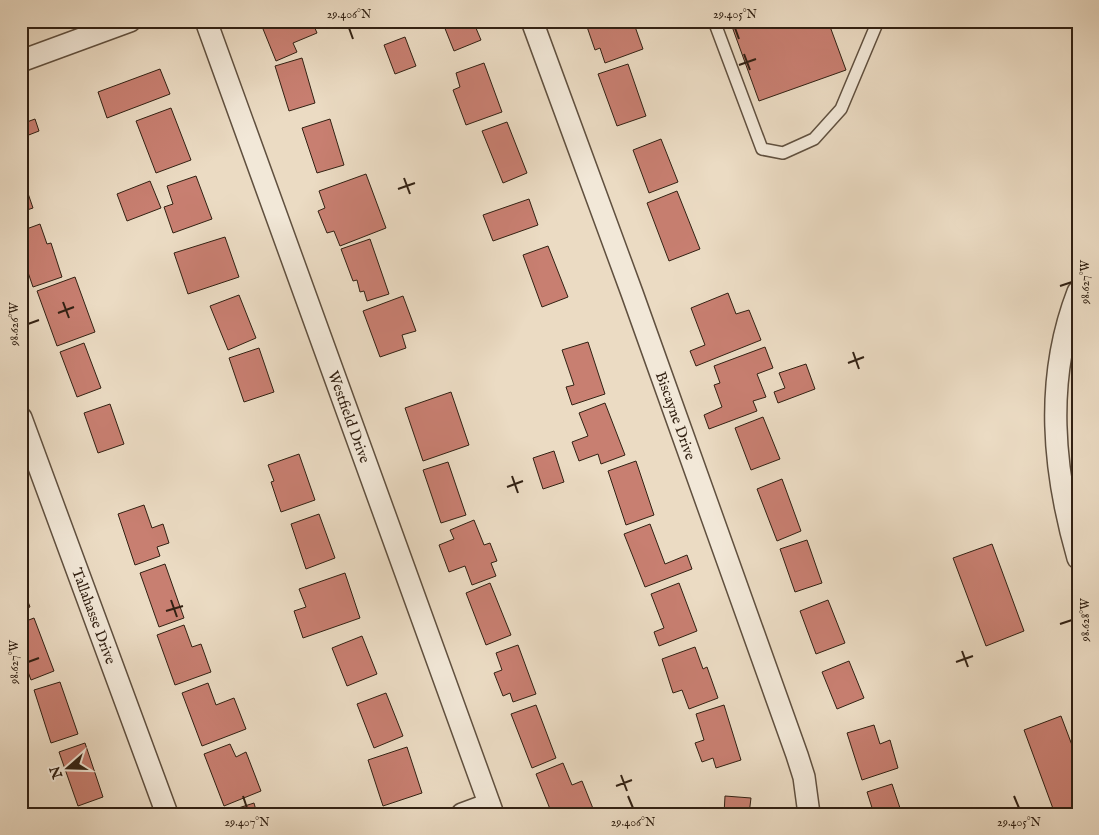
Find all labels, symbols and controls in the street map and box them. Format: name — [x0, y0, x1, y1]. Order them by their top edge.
text: 29.406°N — [327, 7, 372, 22]
text: 29.405°N — [713, 7, 758, 22]
text: 98.627°W — [1078, 259, 1093, 305]
text: 98.626°W — [7, 302, 22, 347]
street label: Westfield Drive — [323, 368, 374, 466]
street label: Biscayne Drive — [651, 369, 700, 463]
street label: Tallahasse Drive — [67, 565, 120, 667]
text: 98.628°W — [1078, 598, 1093, 643]
text: 98.627°W — [7, 639, 22, 685]
north arrow — [42, 742, 92, 792]
text: N — [46, 763, 68, 782]
text: 29.407°N — [224, 815, 270, 830]
text: 29.406°N — [611, 815, 656, 830]
text: 29.405°N — [997, 815, 1042, 830]

